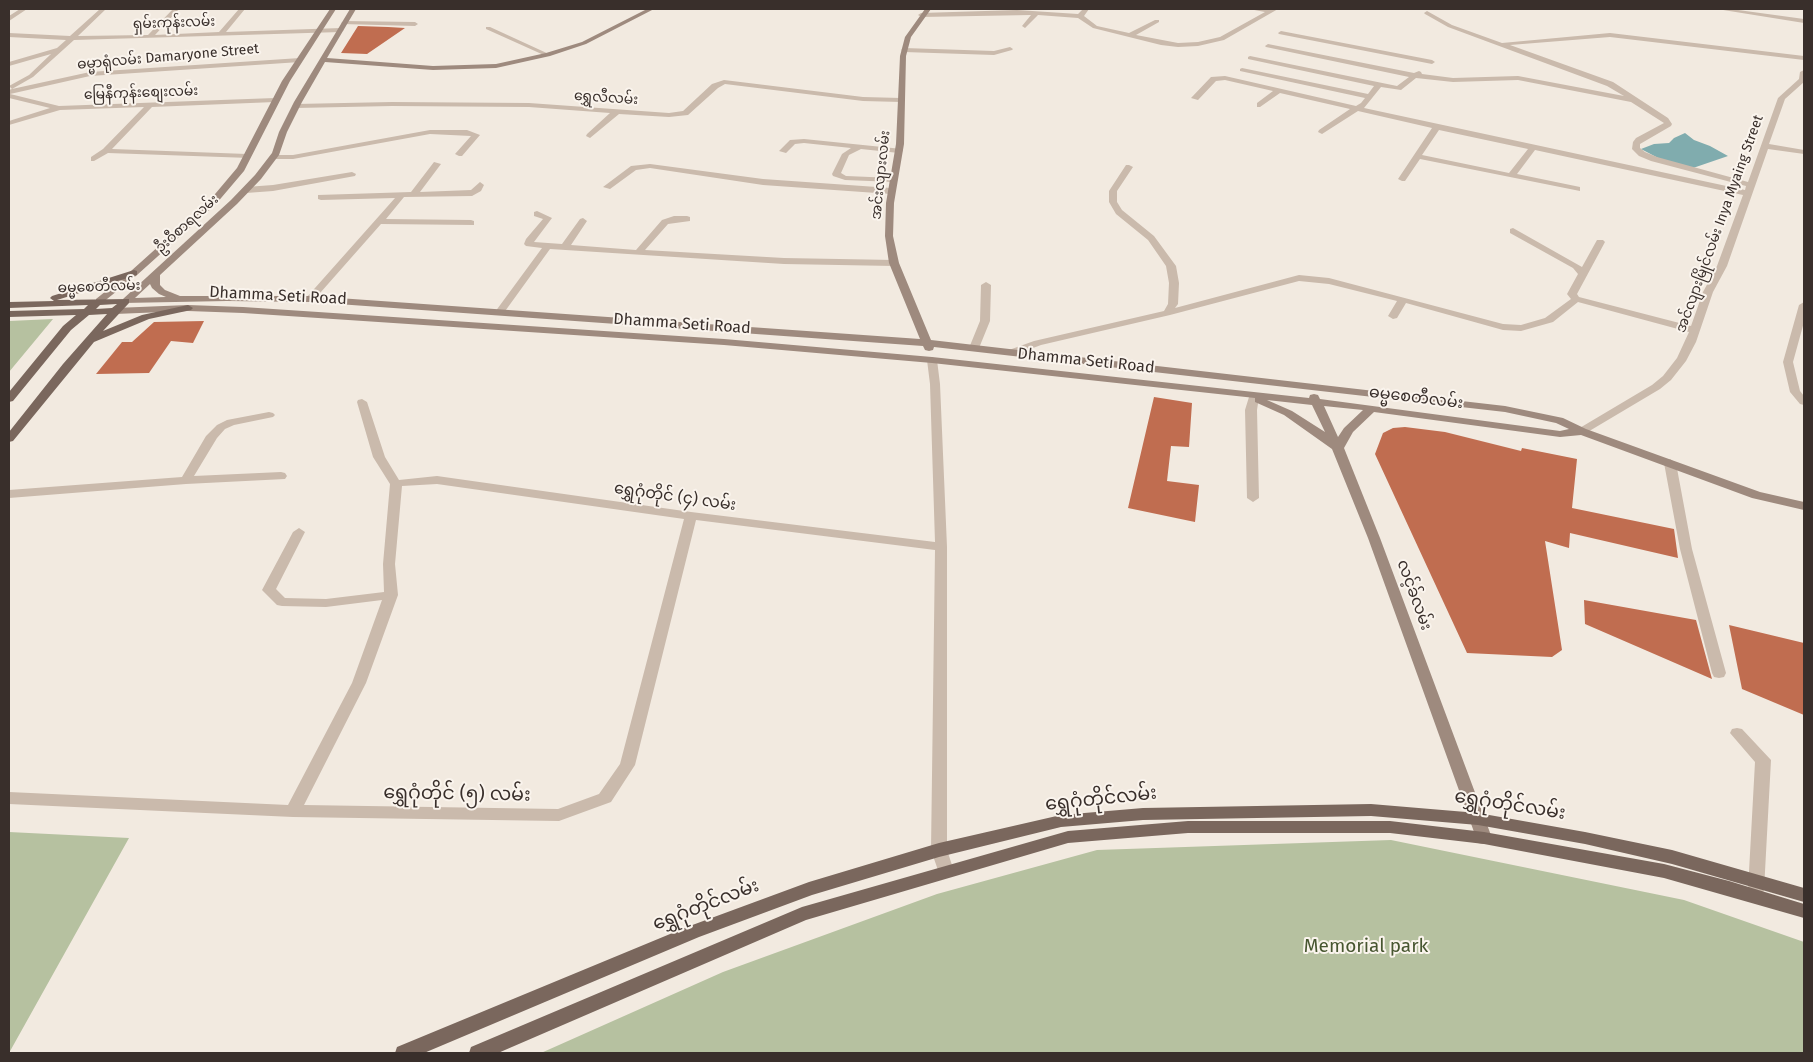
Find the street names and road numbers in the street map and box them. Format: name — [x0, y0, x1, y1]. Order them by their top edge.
street label: ရှမ်းကုန်းလမ်း — [133, 13, 215, 33]
street label: ဓမ္မာရုံလမ်း Damaryone Street — [76, 41, 260, 73]
street label: မြေနီကုန်းစျေးလမ်း — [84, 83, 198, 103]
street label: ရွှေလီလမ်း — [573, 87, 639, 109]
street label: အင်လျားမြိုင်လမ်း Inya Myaing Street — [1673, 113, 1767, 335]
street label: အင်းလျားလမ်း — [868, 130, 894, 220]
street label: ဦးဝီစာရလမ်း — [152, 191, 222, 257]
street label: ဓမ္မစေတီလမ်း — [57, 277, 141, 297]
street label: Dhamma Seti Road — [209, 283, 347, 309]
street label: Dhamma Seti Road — [613, 310, 751, 338]
street label: Dhamma Seti Road — [1017, 344, 1155, 378]
street label: ဓမ္မစေတီလမ်း — [1368, 383, 1464, 413]
street label: ရွှေဂုံတိုင် (၄) လမ်း — [613, 479, 737, 515]
street label: လင့်ခ်လမ်း — [1392, 557, 1436, 633]
street label: ရွှေဂုံတိုင် (၅) လမ်း — [383, 781, 531, 807]
street label: ရွှေဂုံတိုင်လမ်း — [1044, 782, 1158, 816]
street label: ရွှေဂုံတိုင်လမ်း — [1453, 785, 1567, 825]
street label: ရွှေဂုံတိုင်လမ်း — [650, 874, 762, 936]

